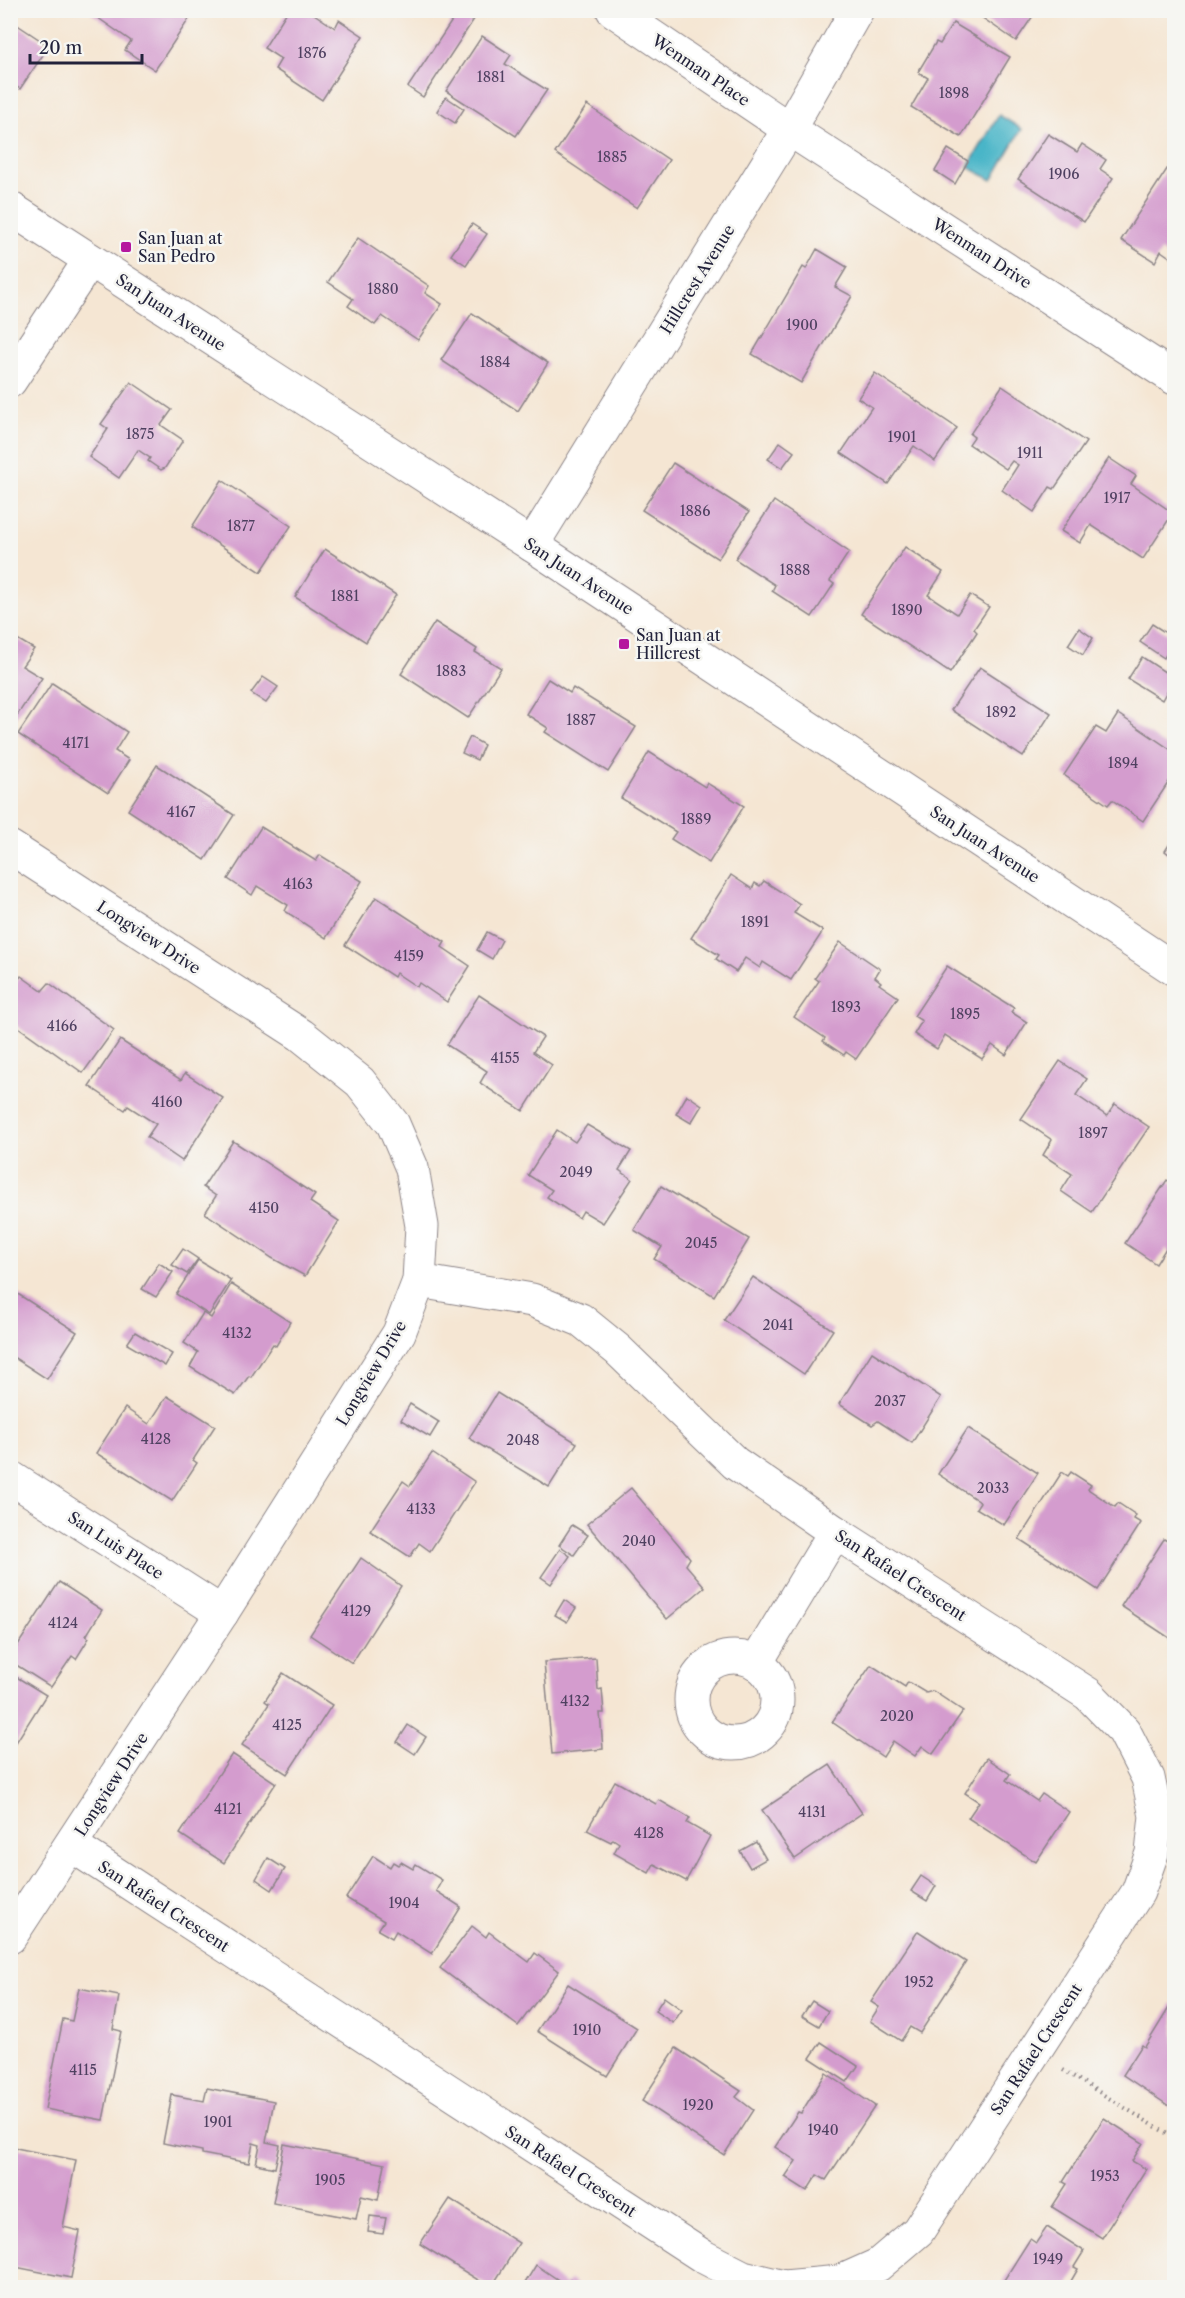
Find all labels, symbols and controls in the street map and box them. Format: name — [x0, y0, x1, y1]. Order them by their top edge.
scale bar — [30, 27, 142, 65]
street label: Wenman Place — [647, 29, 754, 110]
text: 20 m — [39, 37, 83, 59]
house number: 1876 — [298, 44, 327, 62]
house number: 1881 — [477, 68, 505, 86]
house number: 1898 — [939, 84, 969, 102]
house number: 1885 — [597, 148, 627, 166]
house number: 1906 — [1048, 165, 1080, 183]
street label: Wenman Drive — [928, 213, 1035, 293]
street label: Hillcrest Avenue — [655, 221, 739, 337]
place label: San Juan at San Pedro — [138, 228, 223, 266]
marker: San Juan at San Pedro — [119, 240, 133, 254]
street label: San Juan Avenue — [112, 269, 230, 355]
house number: 1880 — [367, 280, 399, 298]
house number: 1900 — [786, 316, 818, 334]
house number: 1884 — [480, 353, 510, 371]
house number: 1875 — [126, 425, 154, 443]
house number: 1901 — [888, 428, 917, 446]
house number: 1911 — [1017, 444, 1043, 462]
house number: 1917 — [1104, 489, 1131, 507]
house number: 1886 — [680, 502, 710, 520]
house number: 1877 — [227, 517, 255, 535]
street label: San Juan Avenue — [520, 533, 638, 619]
house number: 1888 — [780, 561, 810, 579]
house number: 1881 — [331, 587, 359, 605]
house number: 1890 — [891, 601, 923, 619]
place label: San Juan at Hillcrest — [636, 625, 721, 663]
marker: San Juan at Hillcrest — [617, 637, 631, 651]
house number: 1883 — [436, 662, 466, 680]
house number: 1892 — [986, 703, 1016, 721]
house number: 1887 — [566, 711, 596, 729]
house number: 4171 — [63, 734, 89, 752]
house number: 1894 — [1108, 754, 1138, 772]
street label: San Juan Avenue — [926, 801, 1044, 887]
house number: 4167 — [167, 803, 196, 821]
house number: 1889 — [681, 810, 711, 828]
house number: 4163 — [283, 875, 313, 893]
street label: Longview Drive — [93, 896, 205, 978]
house number: 1891 — [741, 913, 769, 931]
house number: 4159 — [394, 947, 424, 965]
house number: 1893 — [831, 998, 861, 1016]
house number: 1895 — [950, 1005, 980, 1023]
house number: 4166 — [47, 1017, 77, 1035]
house number: 4155 — [490, 1049, 520, 1067]
house number: 4160 — [151, 1093, 183, 1111]
house number: 1897 — [1078, 1124, 1108, 1142]
house number: 2049 — [559, 1163, 593, 1181]
house number: 4150 — [249, 1199, 279, 1217]
house number: 2045 — [685, 1234, 717, 1252]
house number: 2041 — [763, 1316, 794, 1334]
street label: Longview Drive — [332, 1317, 410, 1429]
house number: 4132 — [222, 1324, 252, 1342]
house number: 2037 — [874, 1392, 906, 1410]
house number: 4128 — [141, 1430, 171, 1448]
house number: 2048 — [506, 1431, 540, 1449]
house number: 2033 — [977, 1479, 1009, 1497]
house number: 4133 — [406, 1500, 436, 1518]
street label: San Luis Place — [65, 1507, 168, 1583]
street label: San Rafael Crescent — [832, 1525, 971, 1625]
house number: 2040 — [622, 1532, 656, 1550]
house number: 4129 — [341, 1602, 371, 1620]
house number: 4124 — [48, 1614, 78, 1632]
house number: 4132 — [560, 1692, 590, 1710]
house number: 2020 — [880, 1707, 914, 1725]
house number: 4125 — [272, 1716, 302, 1734]
street label: Longview Drive — [70, 1728, 152, 1840]
house number: 4121 — [214, 1800, 242, 1818]
house number: 4131 — [798, 1803, 826, 1821]
house number: 4128 — [634, 1824, 664, 1842]
street label: San Rafael Crescent — [95, 1856, 234, 1956]
house number: 1904 — [388, 1894, 420, 1912]
house number: 1952 — [904, 1973, 934, 1991]
street label: San Rafael Crescent — [986, 1979, 1086, 2118]
house number: 1910 — [573, 2021, 602, 2039]
house number: 4115 — [69, 2061, 97, 2079]
house number: 1920 — [682, 2096, 714, 2114]
house number: 1901 — [204, 2113, 233, 2131]
street label: San Rafael Crescent — [502, 2121, 641, 2221]
house number: 1940 — [807, 2121, 839, 2139]
house number: 1953 — [1090, 2167, 1120, 2185]
house number: 1905 — [315, 2171, 345, 2189]
house number: 1949 — [1033, 2250, 1063, 2268]

